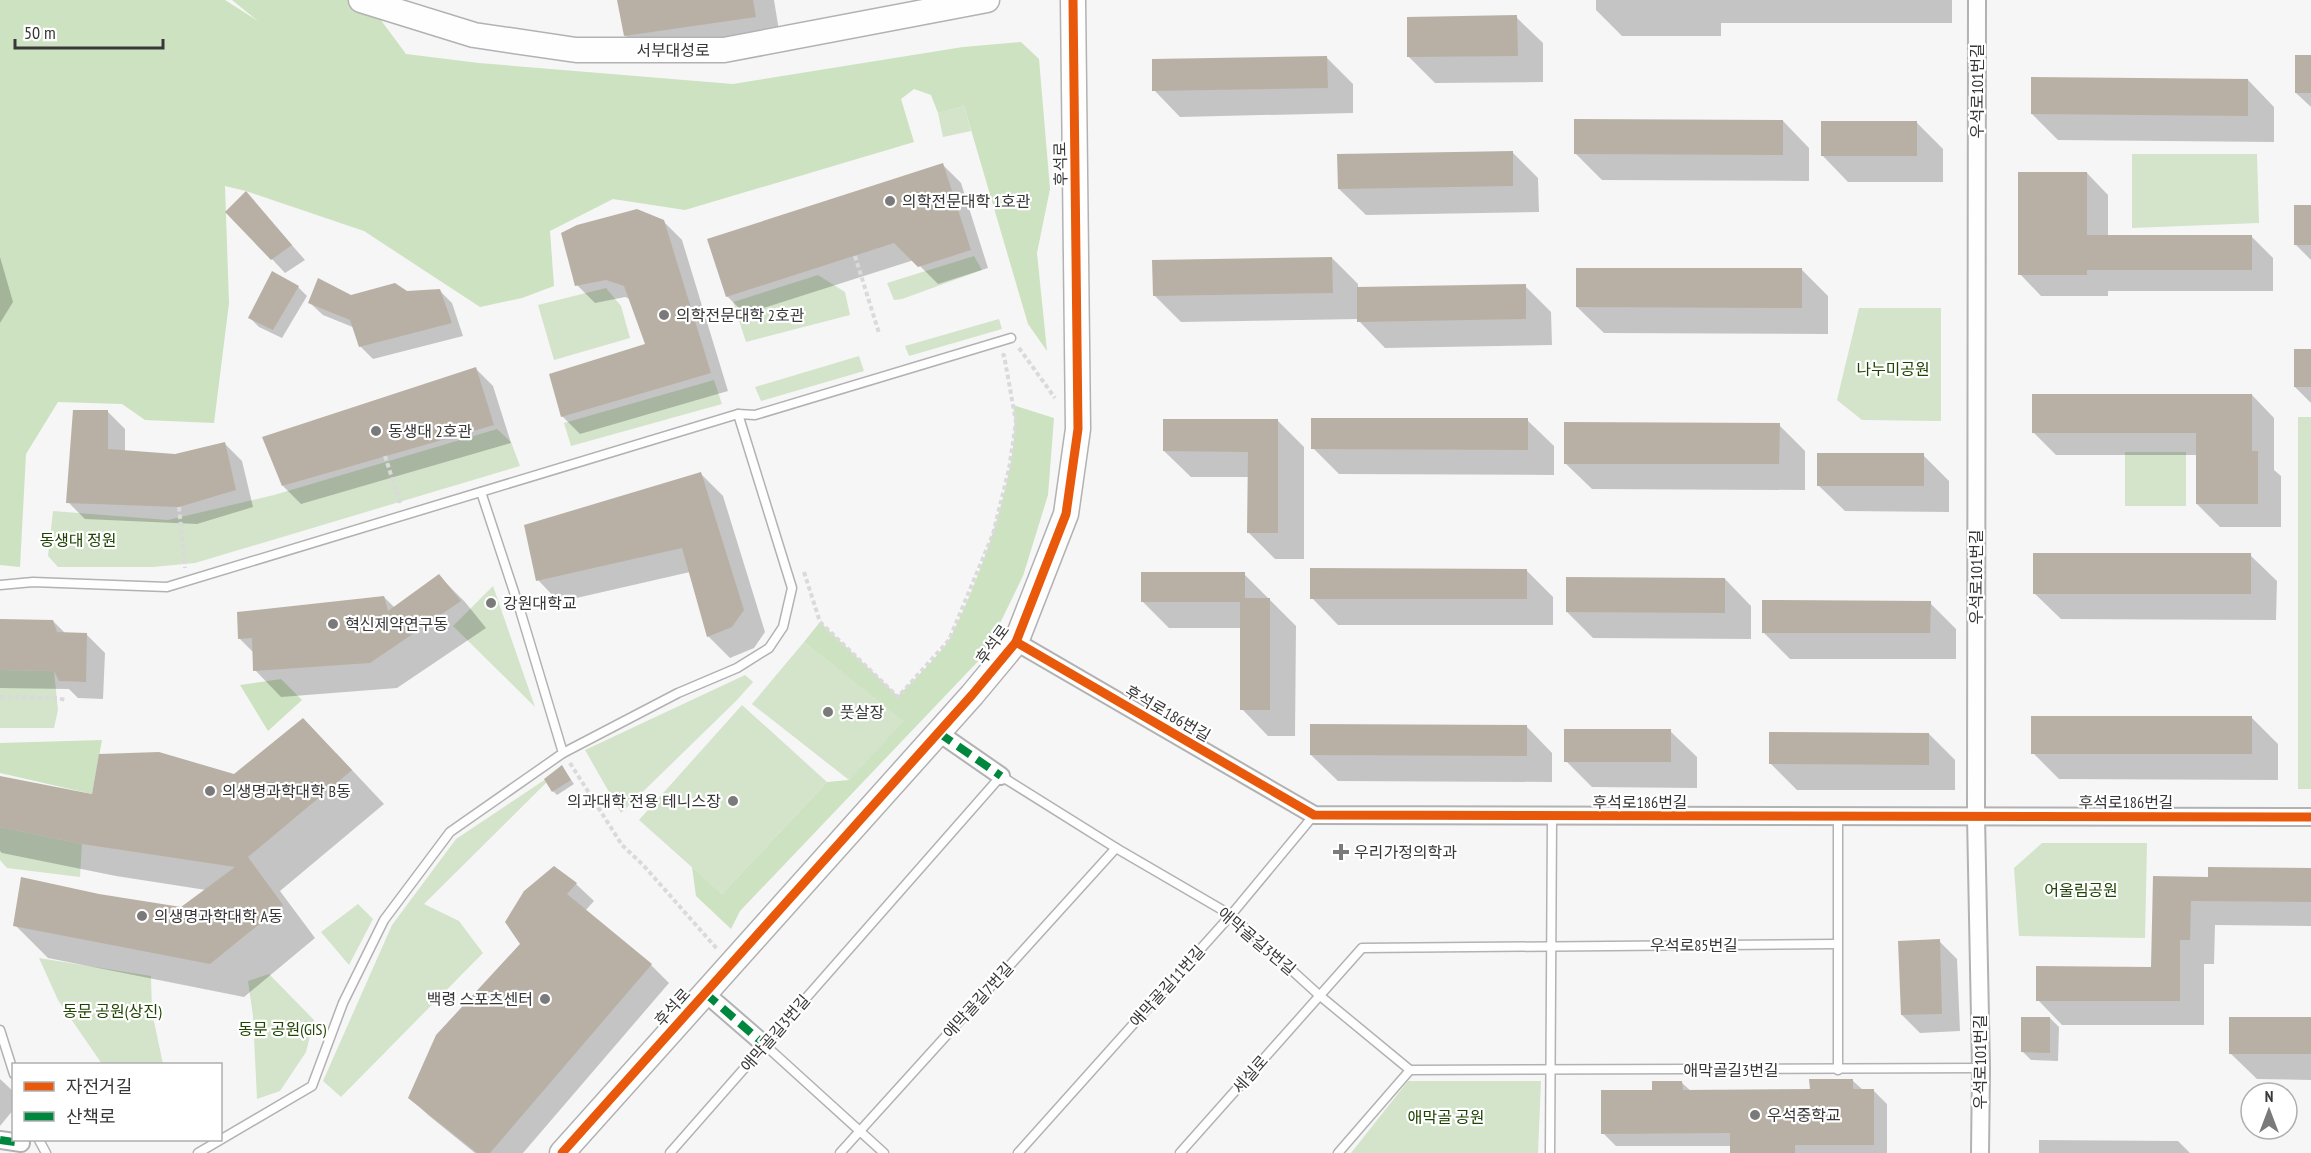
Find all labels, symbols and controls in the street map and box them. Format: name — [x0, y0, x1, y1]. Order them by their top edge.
scale bar — [15, 12, 164, 50]
text: 50 m — [24, 21, 56, 44]
street label: 서부대성로 — [636, 40, 710, 60]
street label: 우석로101번길 — [1967, 43, 1987, 139]
street label: 후석로 — [1050, 141, 1070, 186]
place label: 의학전문대학 1호관 — [902, 191, 1031, 211]
marker: 의학전문대학 1호관 — [883, 194, 897, 208]
place label: 의학전문대학 2호관 — [676, 305, 805, 325]
marker: 의학전문대학 2호관 — [657, 308, 671, 322]
park label: 나누미공원 — [1856, 359, 1930, 379]
place label: 동생대 2호관 — [388, 421, 472, 441]
marker: 동생대 2호관 — [369, 424, 383, 438]
street label: 우석로101번길 — [1966, 529, 1986, 625]
park label: 동생대 정원 — [40, 530, 117, 550]
place label: 강원대학교 — [503, 593, 577, 613]
marker: 강원대학교 — [484, 596, 498, 610]
place label: 혁신제약연구동 — [345, 614, 448, 634]
marker: 혁신제약연구동 — [326, 617, 340, 631]
street label: 후석로 — [971, 620, 1013, 668]
street label: 후석로186번길 — [1122, 681, 1214, 745]
place label: 풋살장 — [840, 702, 884, 722]
marker: 풋살장 — [821, 705, 835, 719]
place label: 의생명과학대학 B동 — [222, 781, 351, 801]
marker: 의생명과학대학 B동 — [203, 784, 217, 798]
place label: 의과대학 전용 테니스장 — [567, 791, 721, 811]
street label: 후석로186번길 — [1592, 792, 1688, 812]
street label: 후석로186번길 — [2078, 792, 2174, 812]
marker: 의과대학 전용 테니스장 — [726, 794, 740, 808]
place label: 우리가정의학과 — [1354, 842, 1457, 862]
marker: 우리가정의학과 — [1332, 843, 1350, 861]
park label: 어울림공원 — [2044, 880, 2118, 900]
street label: 애막골길3번길 — [1214, 903, 1300, 979]
place label: 의생명과학대학 A동 — [154, 906, 283, 926]
marker: 의생명과학대학 A동 — [135, 909, 149, 923]
street label: 우석로85번길 — [1650, 935, 1738, 955]
street label: 애막골길11번길 — [1125, 941, 1209, 1031]
street label: 애막골길7번길 — [939, 958, 1017, 1042]
street label: 후석로 — [650, 984, 694, 1030]
place label: 백령 스포츠센터 — [427, 989, 533, 1009]
street label: 애막골길3번길 — [736, 990, 814, 1076]
marker: 백령 스포츠센터 — [538, 992, 552, 1006]
park label: 동문 공원(상진) — [62, 1001, 162, 1021]
street label: 우석로101번길 — [1970, 1014, 1990, 1110]
park label: 동문 공원(GIS) — [238, 1019, 326, 1039]
street label: 세실로 — [1228, 1051, 1272, 1097]
street label: 애막골길3번길 — [1683, 1060, 1779, 1080]
legend — [12, 1063, 222, 1141]
text: 자전거길 — [66, 1075, 132, 1098]
north arrow — [2239, 1081, 2299, 1141]
text: N — [2265, 1086, 2273, 1106]
text: 산책로 — [66, 1105, 116, 1128]
place label: 우석중학교 — [1767, 1105, 1841, 1125]
park label: 애막골 공원 — [1408, 1107, 1485, 1127]
marker: 우석중학교 — [1748, 1108, 1762, 1122]

